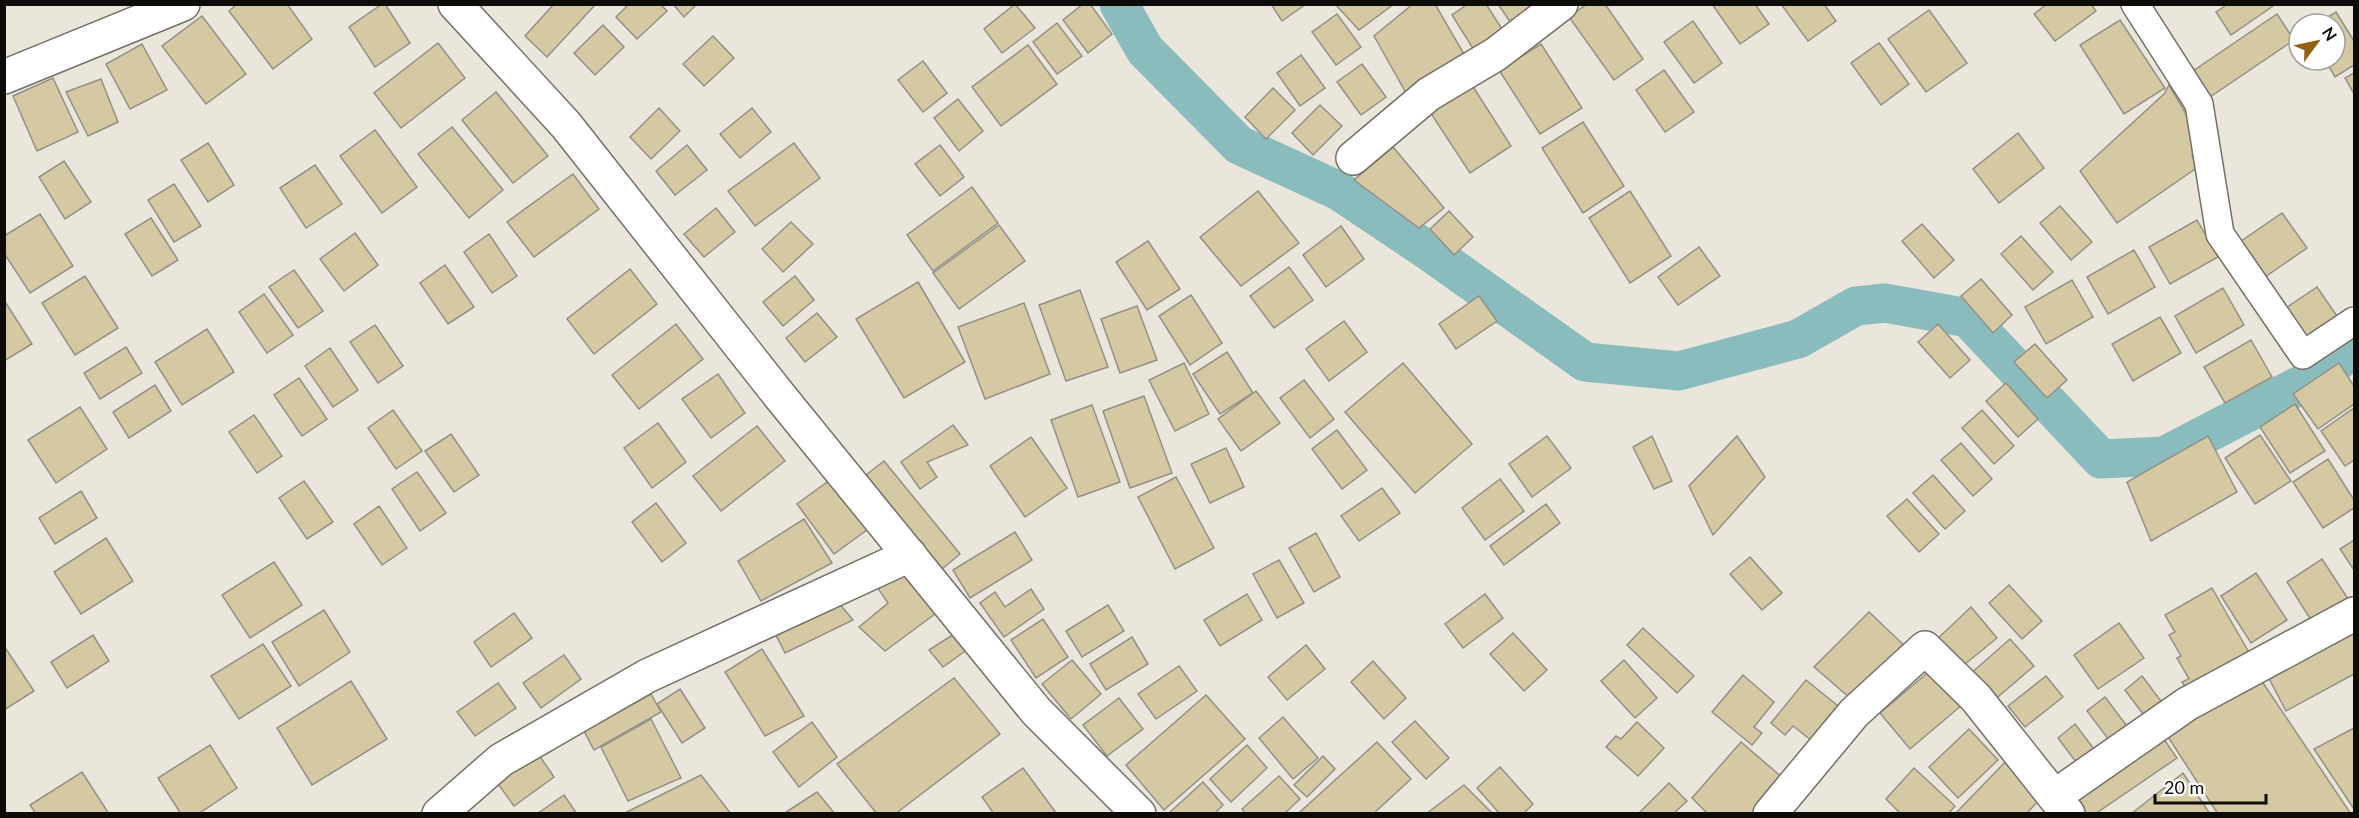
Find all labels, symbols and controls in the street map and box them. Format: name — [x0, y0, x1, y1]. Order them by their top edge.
north arrow — [2287, 12, 2347, 72]
text: N — [2319, 23, 2341, 44]
scale bar — [2155, 767, 2266, 805]
text: 20 m — [2164, 776, 2204, 798]

